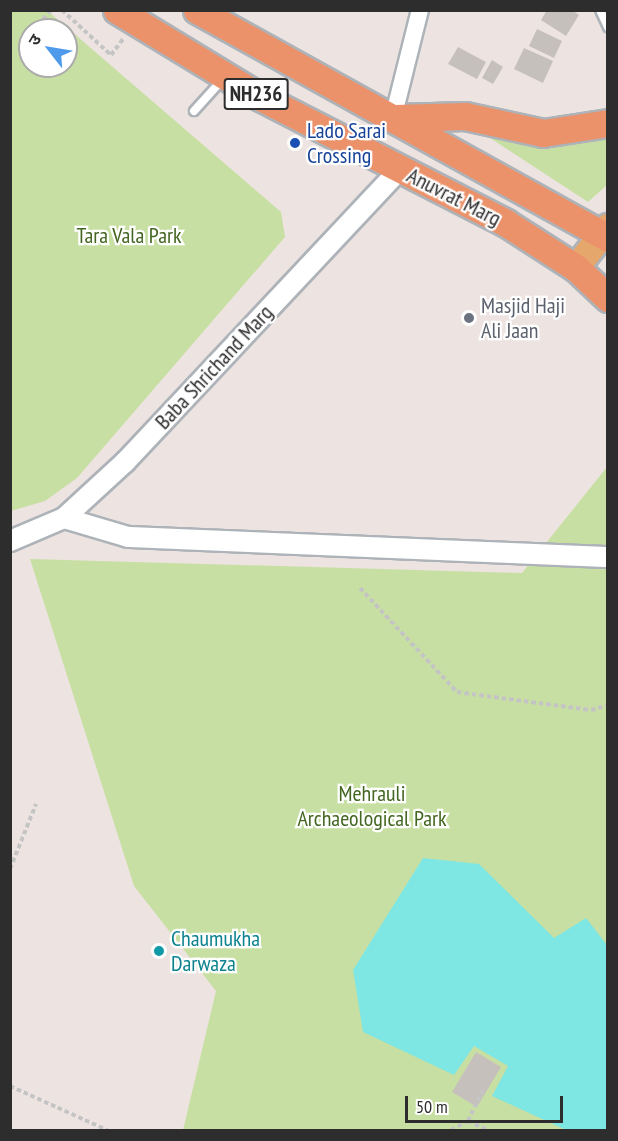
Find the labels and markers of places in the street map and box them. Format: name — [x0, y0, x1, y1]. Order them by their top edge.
place label: Lado Sarai Crossing — [307, 117, 386, 168]
marker: Lado Sarai Crossing — [288, 136, 302, 150]
place label: Masjid Haji Ali Jaan — [481, 292, 565, 344]
marker: Masjid Haji Ali Jaan — [462, 311, 476, 325]
place label: Chaumukha Darwaza — [171, 925, 260, 976]
marker: Chaumukha Darwaza — [152, 944, 166, 958]

